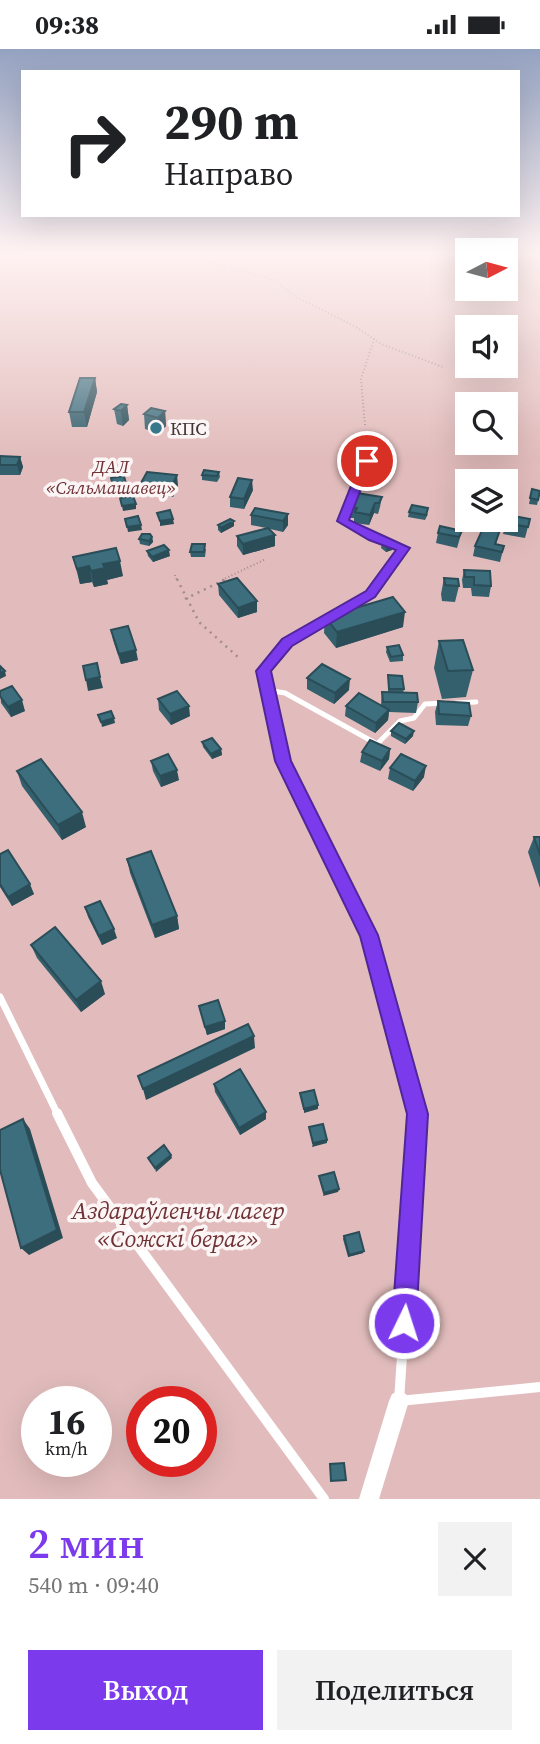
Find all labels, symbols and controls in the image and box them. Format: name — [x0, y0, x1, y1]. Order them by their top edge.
text: 09:38 — [35, 7, 99, 43]
text: 290 m — [164, 88, 299, 155]
icon: right — [49, 98, 140, 189]
text: Направо — [164, 152, 293, 196]
north arrow — [455, 238, 518, 301]
map controls — [455, 238, 518, 532]
button: sound — [455, 315, 518, 378]
button: search — [455, 392, 518, 455]
place label: КПС — [170, 416, 207, 441]
marker: КПС — [148, 420, 164, 436]
pin — [337, 431, 397, 491]
icon: arrive — [348, 442, 386, 480]
park label: ДАЛ «Сяльмашавец» — [46, 454, 176, 500]
button: layers — [455, 469, 518, 532]
park label: Аздараўленчы лагер «Сожскі бераг» — [70, 1194, 284, 1255]
position arrow — [367, 1286, 441, 1360]
speed limit sign: 20 — [126, 1386, 217, 1477]
text: 16 — [48, 1398, 85, 1446]
text: km/h — [45, 1436, 88, 1461]
text: 2 мин — [28, 1514, 145, 1572]
button: close — [438, 1522, 512, 1596]
text: 540 m · 09:40 — [28, 1569, 159, 1601]
button: Выход — [28, 1650, 263, 1730]
button: Поделиться — [277, 1650, 512, 1730]

